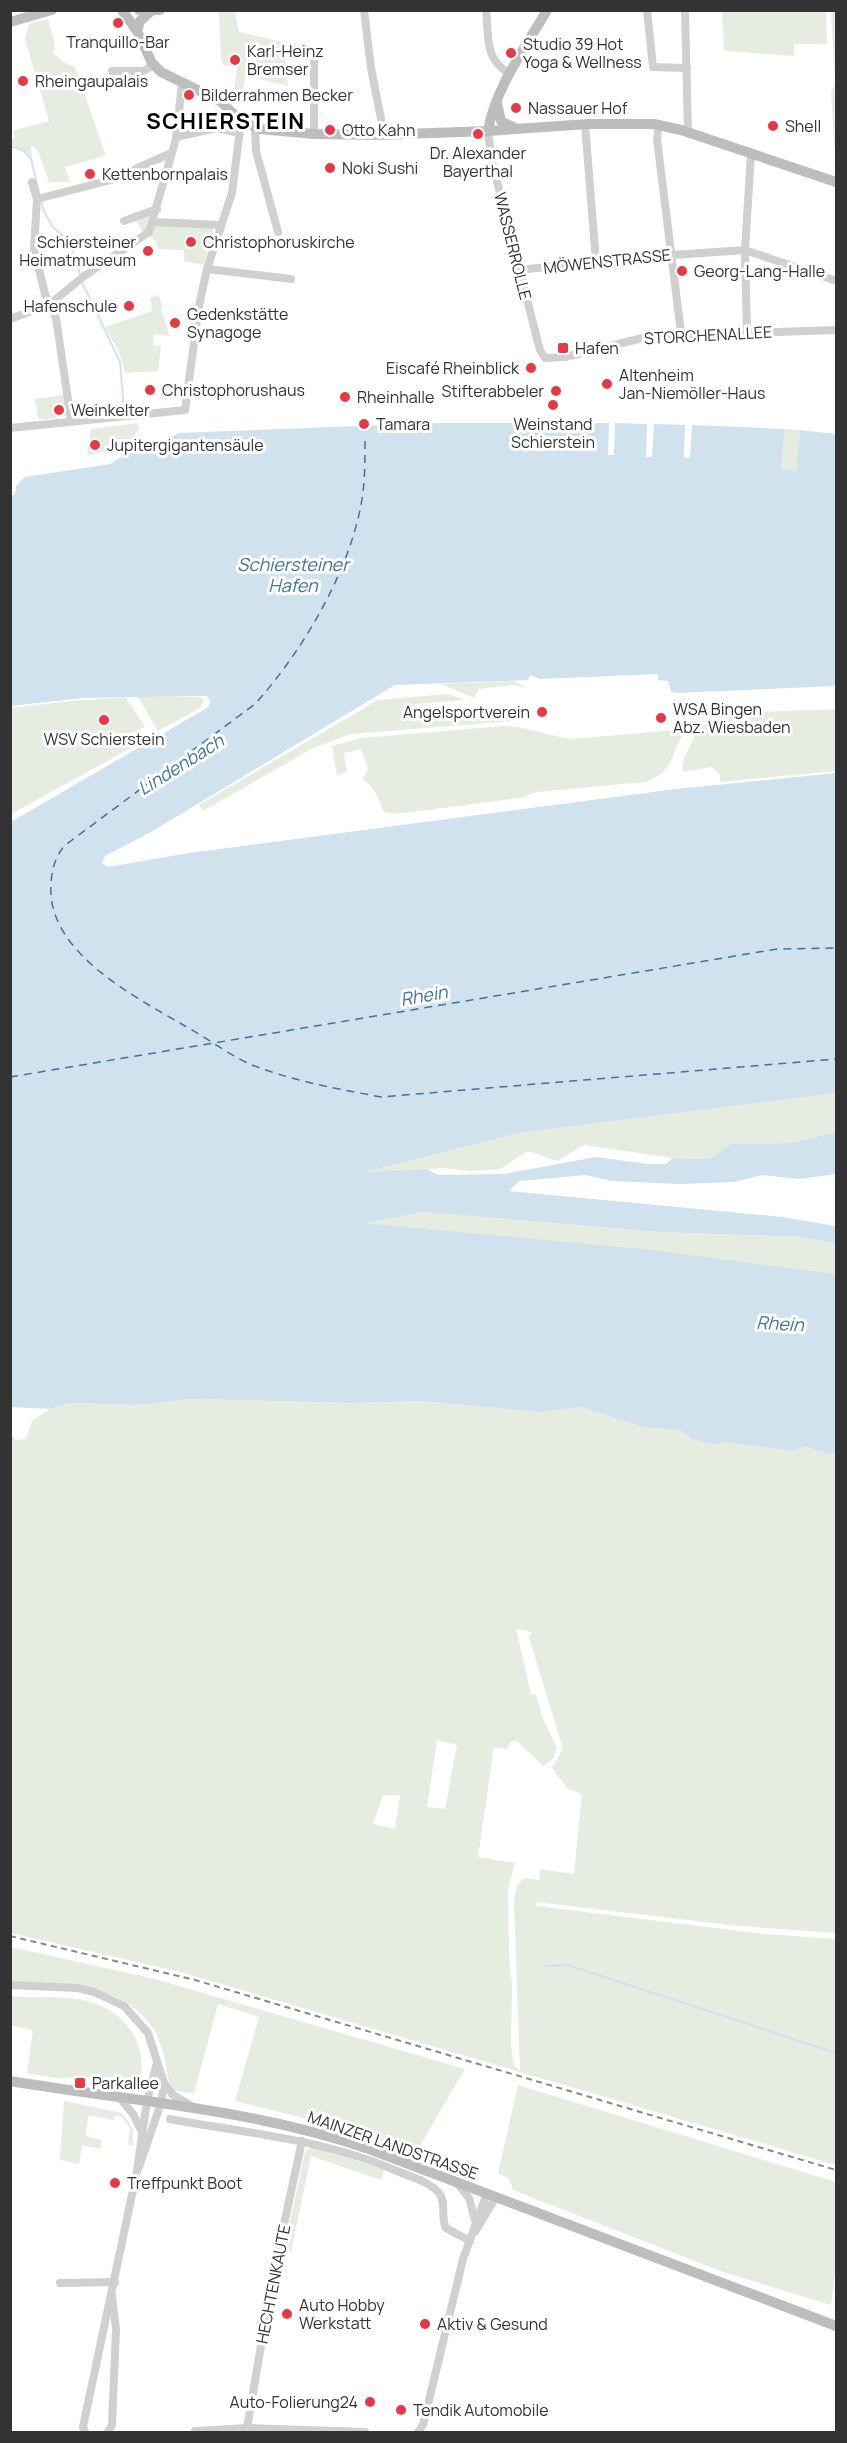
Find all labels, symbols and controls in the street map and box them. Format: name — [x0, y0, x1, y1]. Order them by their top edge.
marker: Tranquillo-Bar — [111, 16, 125, 30]
place label: Tranquillo-Bar — [66, 31, 170, 53]
place label: Studio 39 Hot Yoga & Wellness — [523, 33, 642, 73]
place label: Karl-Heinz Bremser — [247, 40, 324, 80]
marker: Studio 39 Hot Yoga & Wellness — [504, 46, 518, 60]
marker: Karl-Heinz Bremser — [228, 53, 242, 67]
place label: Rheingaupalais — [35, 70, 148, 92]
marker: Rheingaupalais — [16, 74, 30, 88]
place label: Bilderrahmen Becker — [201, 84, 353, 106]
marker: Bilderrahmen Becker — [182, 88, 196, 102]
place label: Nassauer Hof — [528, 97, 628, 119]
marker: Nassauer Hof — [509, 101, 523, 115]
district label: SCHIERSTEIN — [146, 106, 306, 136]
place label: Shell — [785, 115, 821, 137]
place label: Otto Kahn — [342, 119, 416, 141]
marker: Shell — [766, 119, 780, 133]
marker: Otto Kahn — [323, 123, 337, 137]
marker: Dr. Alexander Bayerthal — [471, 127, 485, 141]
place label: Dr. Alexander Bayerthal — [430, 142, 526, 182]
place label: Noki Sushi — [342, 157, 418, 179]
marker: Noki Sushi — [323, 161, 337, 175]
place label: Kettenbornpalais — [102, 163, 228, 185]
marker: Kettenbornpalais — [83, 167, 97, 181]
street label: WASSERROLLE — [489, 190, 537, 302]
place label: Schiersteiner Heimatmuseum — [19, 231, 136, 271]
place label: Christophoruskirche — [203, 231, 355, 253]
marker: Christophoruskirche — [184, 235, 198, 249]
street label: MÖWENSTRASSE — [542, 243, 672, 279]
marker: Schiersteiner Heimatmuseum — [141, 244, 155, 258]
place label: Georg-Lang-Halle — [694, 260, 825, 282]
marker: Georg-Lang-Halle — [675, 264, 689, 278]
place label: Hafenschule — [24, 295, 117, 317]
marker: Hafenschule — [122, 299, 136, 313]
place label: Gedenkstätte Synagoge — [187, 303, 288, 343]
marker: Gedenkstätte Synagoge — [168, 316, 182, 330]
street label: STORCHENALLEE — [643, 321, 773, 349]
place label: Hafen — [575, 337, 619, 359]
marker: Hafen — [556, 341, 570, 355]
place label: Eiscafé Rheinblick — [386, 357, 520, 379]
marker: Eiscafé Rheinblick — [524, 361, 538, 375]
place label: Altenheim Jan-Niemöller-Haus — [619, 364, 765, 404]
marker: Altenheim Jan-Niemöller-Haus — [600, 377, 614, 391]
place label: Christophorushaus — [162, 379, 305, 401]
place label: Stifterabbeler — [441, 380, 544, 402]
marker: Christophorushaus — [143, 383, 157, 397]
marker: Stifterabbeler — [549, 384, 563, 398]
place label: Rheinhalle — [357, 386, 434, 408]
marker: Rheinhalle — [338, 390, 352, 404]
marker: Weinstand Schierstein — [546, 398, 560, 412]
place label: Weinkelter — [71, 399, 150, 421]
marker: Weinkelter — [52, 403, 66, 417]
place label: Tamara — [376, 413, 430, 435]
place label: Weinstand Schierstein — [511, 413, 595, 453]
marker: Tamara — [357, 417, 371, 431]
place label: Jupitergigantensäule — [107, 434, 264, 456]
marker: Jupitergigantensäule — [88, 438, 102, 452]
water label: Schiersteiner Hafen — [237, 552, 351, 597]
place label: WSA Bingen Abz. Wiesbaden — [673, 698, 791, 738]
place label: Angelsportverein — [403, 701, 530, 723]
marker: Angelsportverein — [535, 705, 549, 719]
marker: WSA Bingen Abz. Wiesbaden — [654, 711, 668, 725]
marker: WSV Schierstein — [97, 713, 111, 727]
place label: WSV Schierstein — [44, 728, 164, 750]
water label: Lindenbach — [133, 728, 229, 800]
water label: Rhein — [398, 979, 451, 1011]
water label: Rhein — [756, 1310, 806, 1336]
place label: Parkallee — [92, 2072, 159, 2094]
marker: Parkallee — [73, 2076, 87, 2090]
street label: MAINZER LANDSTRASSE — [305, 2105, 481, 2185]
place label: Treffpunkt Boot — [127, 2172, 242, 2194]
marker: Treffpunkt Boot — [108, 2176, 122, 2190]
street label: HECHTENKAUTE — [251, 2223, 295, 2345]
place label: Auto Hobby Werkstatt — [299, 2294, 385, 2334]
marker: Auto Hobby Werkstatt — [280, 2307, 294, 2321]
place label: Aktiv & Gesund — [437, 2313, 548, 2335]
marker: Aktiv & Gesund — [418, 2317, 432, 2331]
place label: Auto-Folierung24 — [230, 2391, 358, 2413]
marker: Auto-Folierung24 — [363, 2395, 377, 2409]
place label: Tendik Automobile — [413, 2399, 549, 2421]
marker: Tendik Automobile — [394, 2403, 408, 2417]

